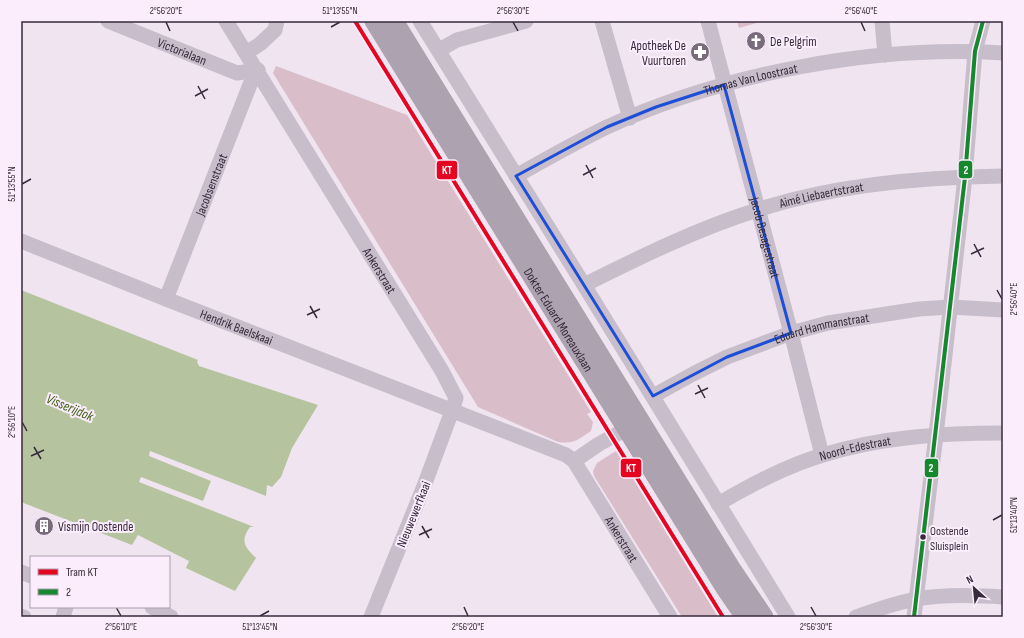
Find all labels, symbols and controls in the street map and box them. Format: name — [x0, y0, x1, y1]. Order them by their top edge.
text: 2°56'20"E — [150, 5, 182, 17]
text: 51°13'55"N — [322, 5, 358, 17]
text: 2°56'30"E — [497, 5, 529, 17]
text: 2°56'40"E — [845, 5, 877, 17]
church icon: De Pelgrim — [745, 30, 767, 52]
place label: De Pelgrim — [770, 34, 817, 50]
street label: Victorialaan — [155, 35, 209, 69]
place label: Apotheek De Vuurtoren — [630, 38, 686, 69]
pharmacy icon: Apotheek De Vuurtoren — [689, 41, 711, 63]
street label: Thomas Van Loostraat — [702, 61, 799, 99]
street label: Jacobsenstraat — [192, 151, 231, 219]
line badge: KT — [436, 160, 458, 180]
line badge: 2 — [958, 160, 973, 179]
text: KT — [442, 164, 452, 177]
text: 2 — [964, 164, 969, 177]
text: 51°13'55"N — [6, 166, 18, 202]
street label: Aimé Liebaertstraat — [777, 179, 865, 212]
street label: Jacob Besagestraat — [746, 195, 783, 280]
street label: Ankerstraat — [358, 244, 399, 297]
street label: Dokter Eduard Moreauxlaan — [520, 265, 596, 375]
text: 2°56'40"E — [1008, 283, 1020, 315]
street label: Hendrik Baelskaai — [198, 306, 275, 349]
street label: Eduard Hammanstraat — [772, 310, 870, 348]
water label: Visserijdok — [44, 390, 97, 425]
text: 2°56'10"E — [6, 406, 18, 438]
street label: Noord-Edestraat — [817, 433, 892, 465]
line badge: KT — [620, 458, 642, 478]
line badge: 2 — [924, 458, 939, 478]
text: KT — [626, 462, 636, 475]
text: 2 — [929, 462, 934, 475]
street label: Nieuwewerfkaai — [393, 479, 434, 550]
text: 51°13'40"N — [1008, 497, 1020, 533]
street label: Ankerstraat — [600, 513, 641, 565]
building icon: Vismijn Oostende — [33, 515, 55, 537]
place label: Vismijn Oostende — [58, 519, 133, 535]
place label: Oostende Sluisplein — [930, 524, 969, 554]
marker: Oostende Sluisplein — [918, 532, 928, 542]
legend — [30, 556, 170, 608]
text: Tram KT — [66, 565, 98, 580]
north arrow — [954, 568, 994, 608]
text: N — [964, 572, 975, 587]
text: 2 — [66, 585, 71, 600]
text: 2°56'10"E — [105, 621, 137, 633]
text: 51°13'45"N — [242, 621, 278, 633]
text: 2°56'20"E — [452, 621, 484, 633]
text: 2°56'30"E — [800, 621, 832, 633]

